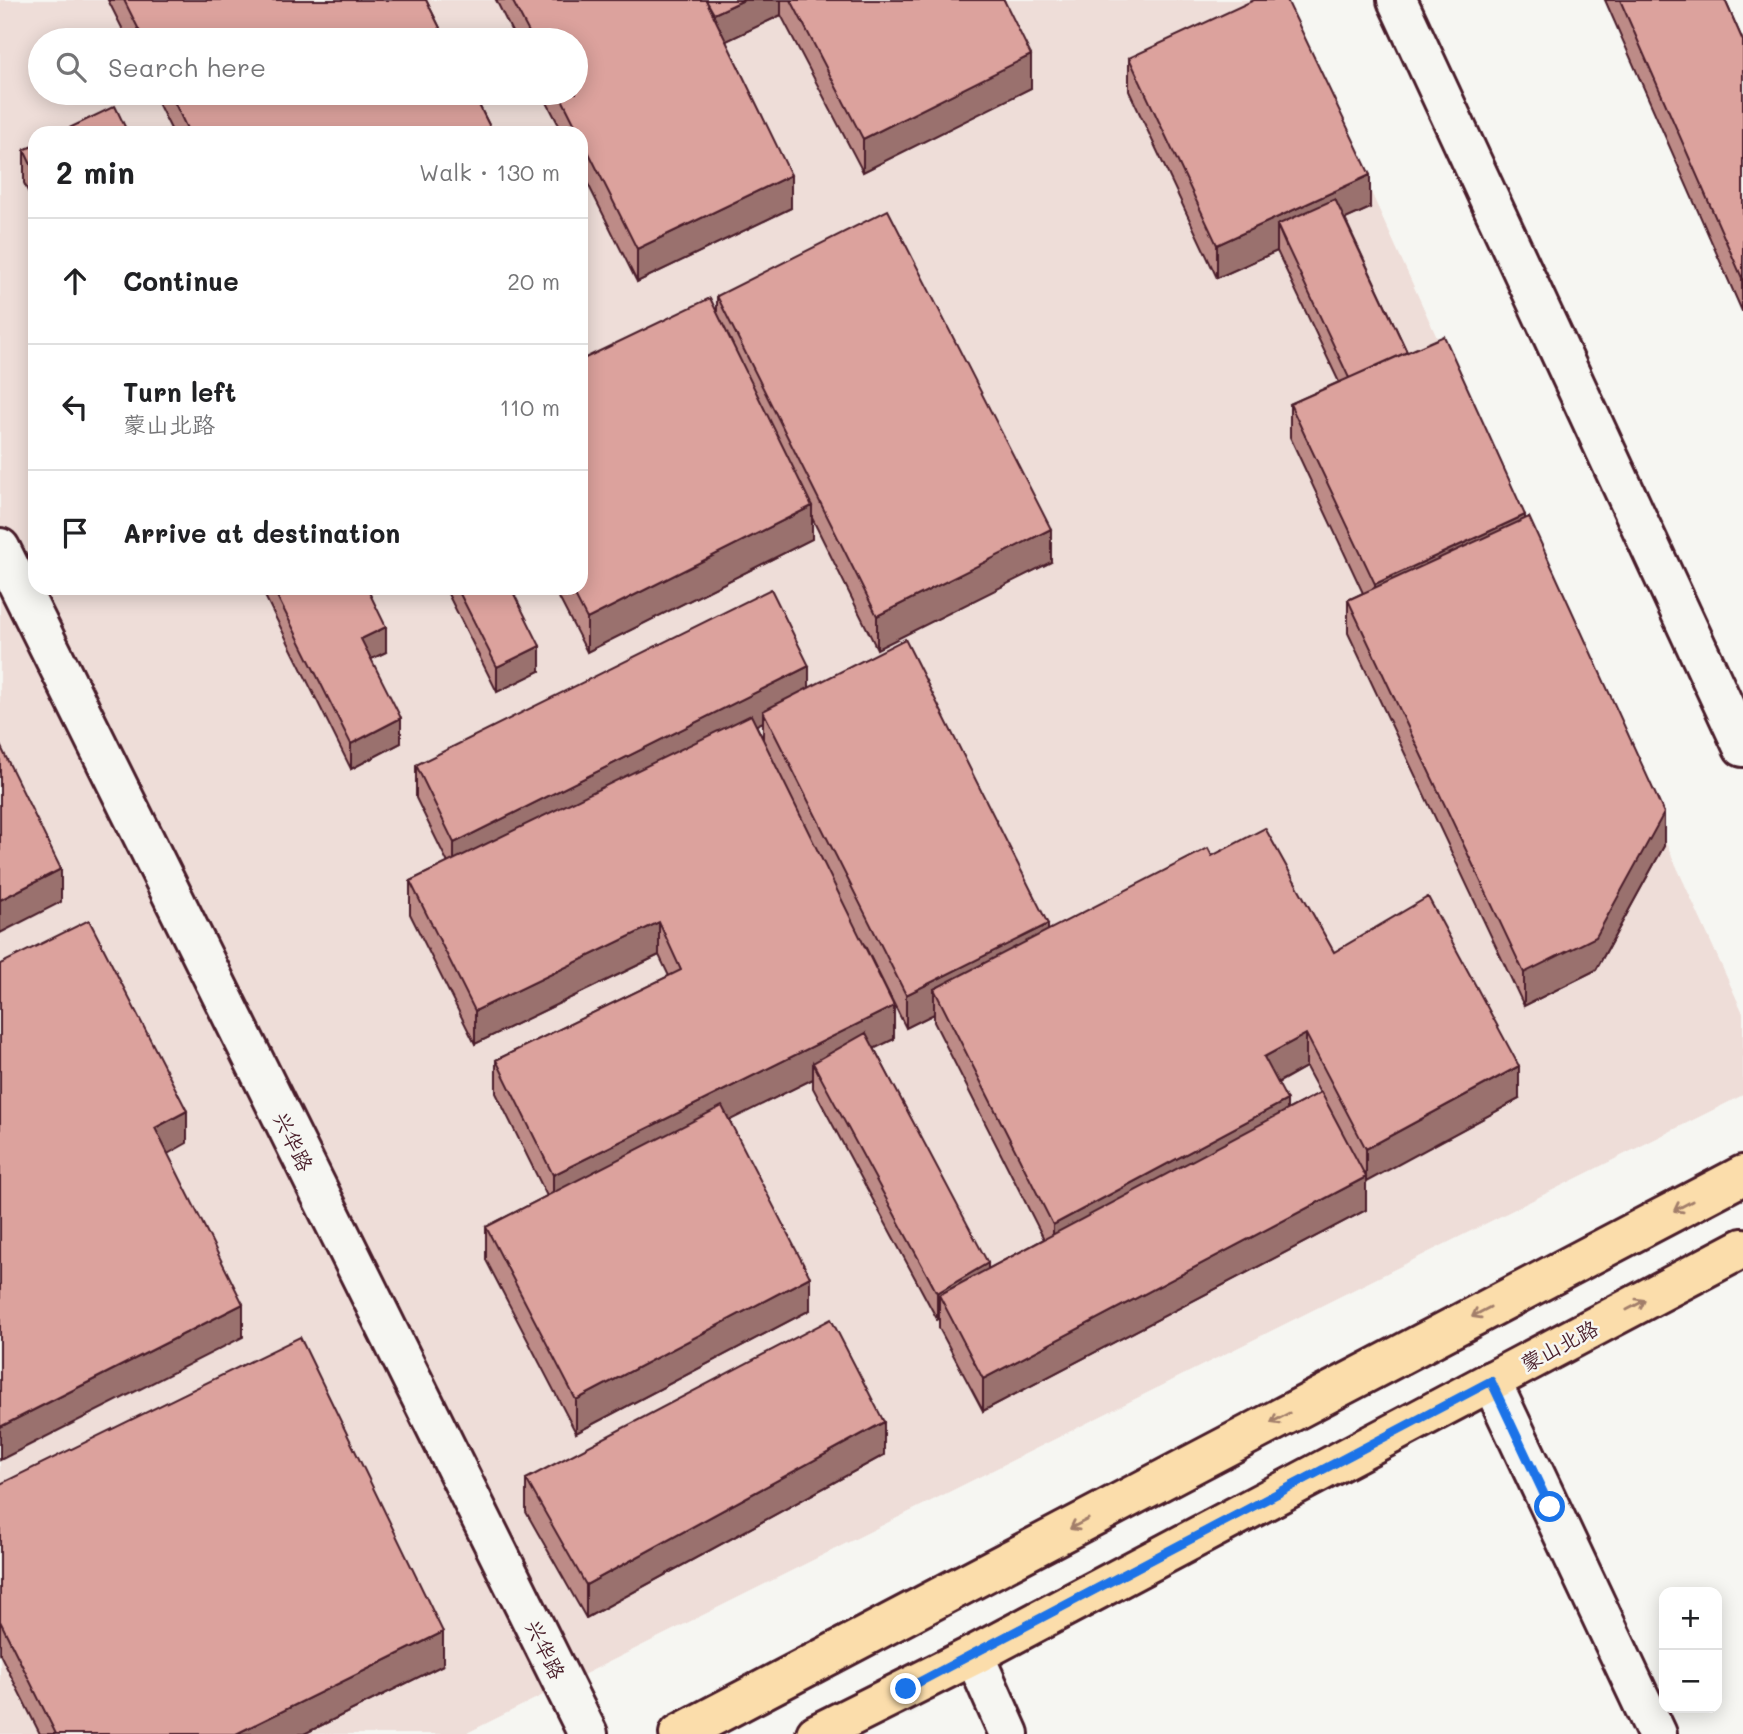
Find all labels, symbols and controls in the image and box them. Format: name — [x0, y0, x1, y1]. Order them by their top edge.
search box — [28, 28, 588, 105]
icon: search — [52, 48, 90, 86]
text: Search here — [108, 50, 266, 84]
text: 2 min — [56, 152, 135, 192]
text: Walk · 130 m — [419, 157, 560, 187]
icon: ahead — [56, 262, 94, 300]
text: Continue — [123, 264, 239, 298]
text: 20 m — [507, 266, 560, 296]
text: Turn left — [123, 375, 236, 409]
icon: left — [56, 388, 94, 426]
text: 110 m — [500, 392, 560, 422]
text: 蒙山北路 — [123, 409, 215, 439]
icon: arrive — [56, 514, 94, 552]
text: Arrive at destination — [123, 516, 400, 550]
street label: 兴华路 — [268, 1107, 320, 1175]
one-way arrow — [1673, 1200, 1693, 1214]
one-way arrow — [1625, 1297, 1646, 1311]
one-way arrow — [1471, 1306, 1492, 1320]
street label: 蒙山北路 — [1516, 1313, 1602, 1377]
one-way arrow — [1270, 1412, 1291, 1425]
route start — [1534, 1491, 1565, 1522]
one-way arrow — [1069, 1517, 1089, 1531]
map controls — [1659, 1587, 1722, 1713]
button: + — [1659, 1587, 1722, 1650]
street label: 兴华路 — [520, 1615, 572, 1683]
button: − — [1659, 1650, 1722, 1713]
route end — [890, 1673, 921, 1704]

